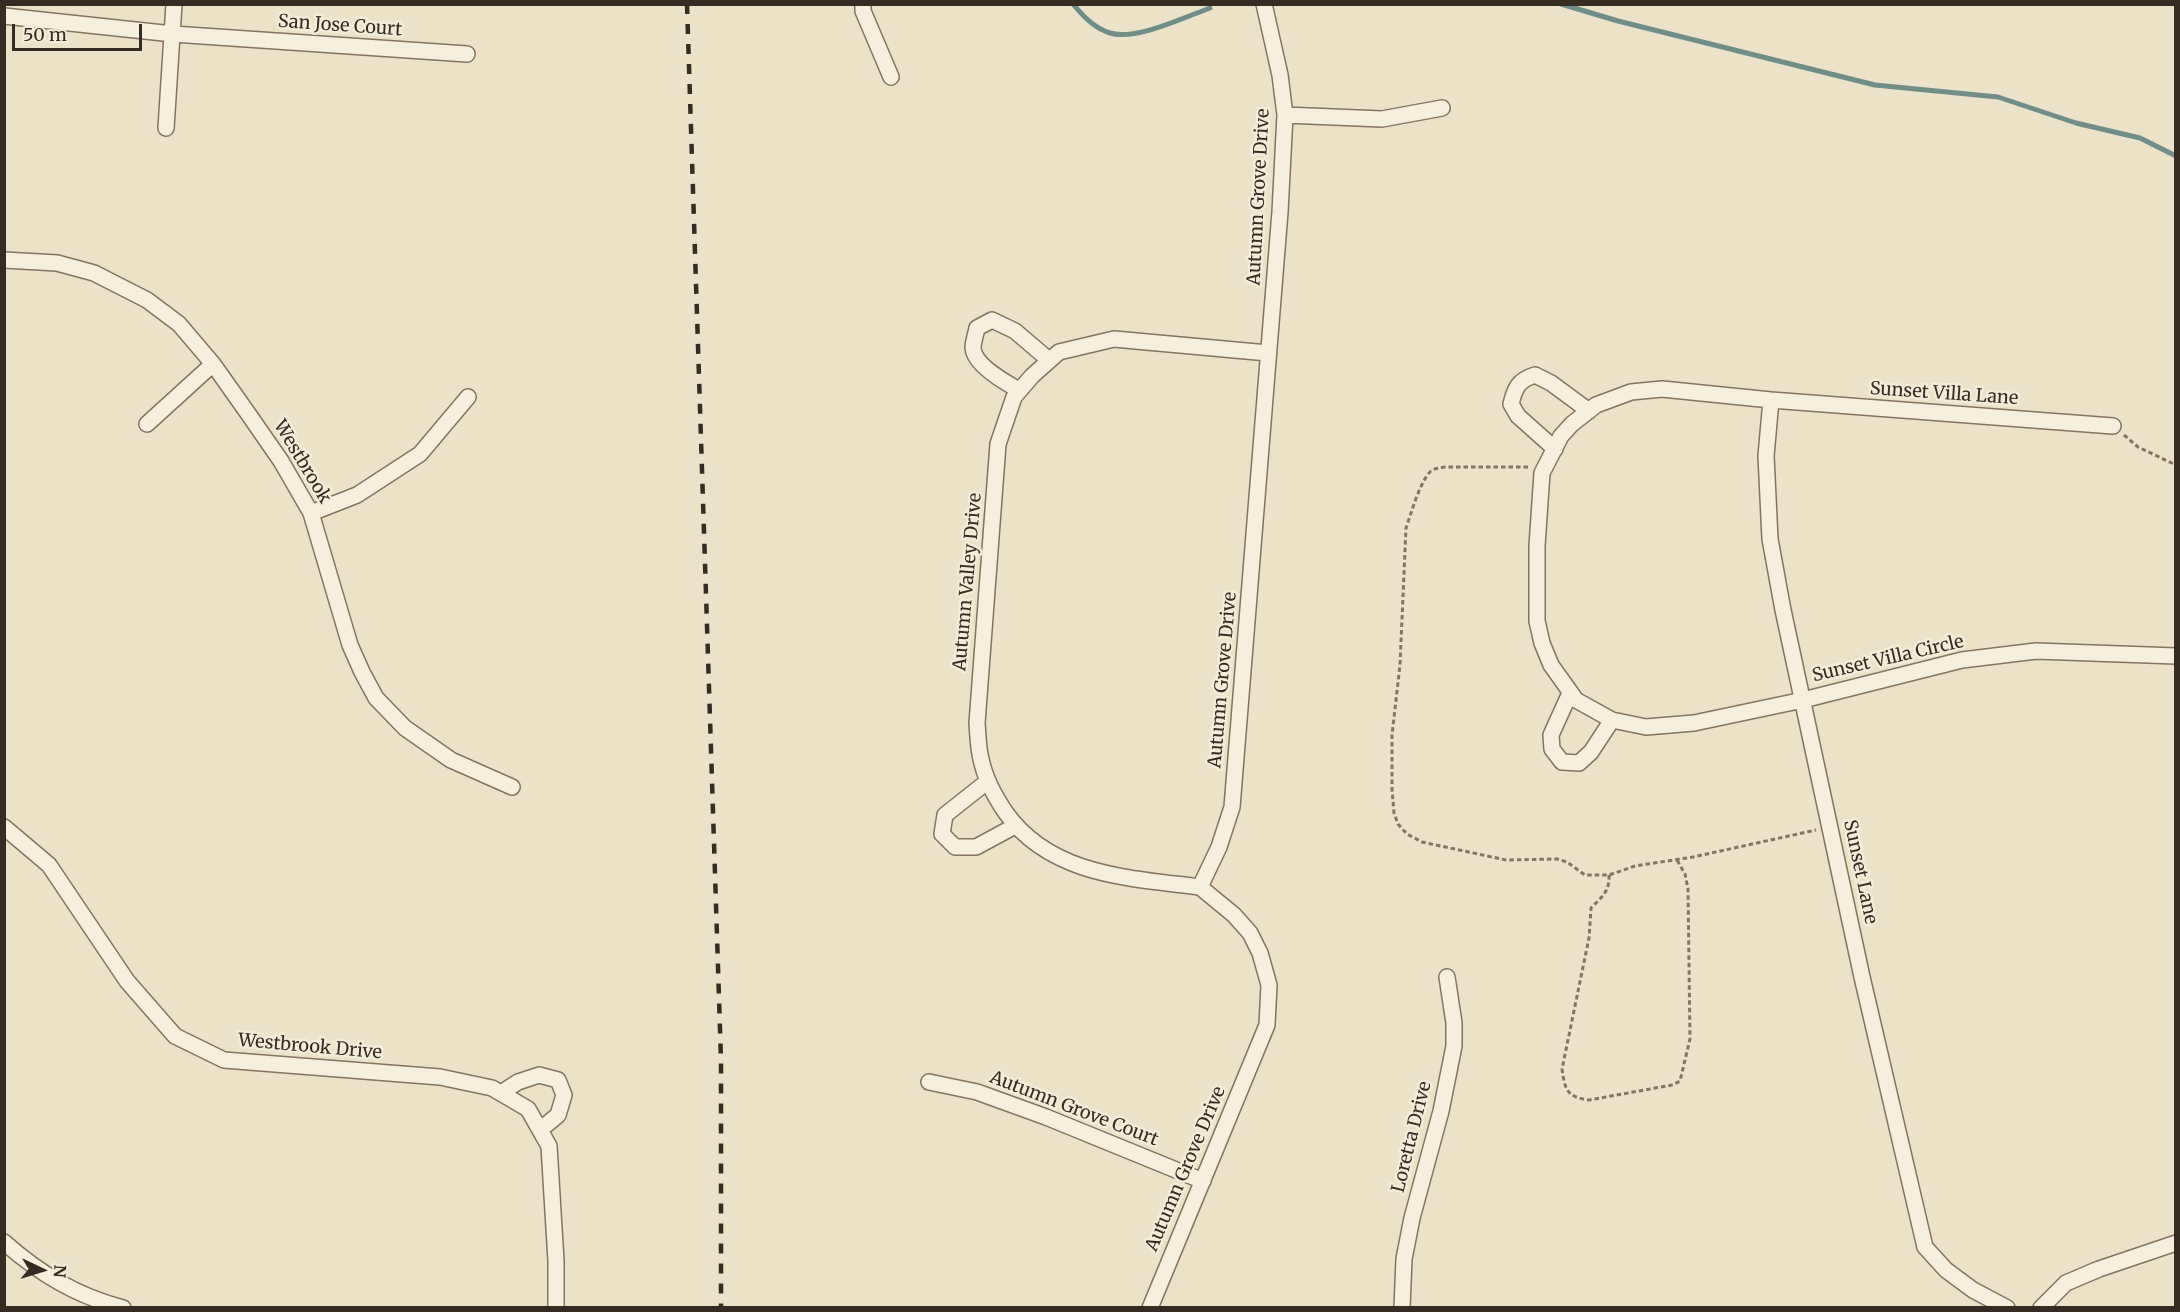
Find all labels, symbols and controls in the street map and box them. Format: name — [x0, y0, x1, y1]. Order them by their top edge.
street label: San Jose Court — [277, 11, 403, 41]
scale bar — [15, 12, 146, 50]
text: 50 m — [23, 23, 67, 46]
street label: Autumn Grove Drive — [1244, 108, 1274, 286]
street label: Sunset Villa Lane — [1869, 378, 2019, 410]
street label: Westbrook — [269, 416, 335, 508]
street label: Autumn Valley Drive — [949, 492, 987, 672]
street label: Autumn Grove Drive — [1205, 591, 1241, 769]
street label: Sunset Villa Circle — [1810, 631, 1966, 687]
street label: Sunset Lane — [1838, 818, 1882, 926]
street label: Westbrook Drive — [237, 1030, 383, 1064]
street label: Autumn Grove Court — [987, 1067, 1161, 1151]
street label: Loretta Drive — [1388, 1079, 1436, 1195]
street label: Autumn Grove Drive — [1141, 1083, 1231, 1255]
north arrow — [12, 1240, 72, 1300]
text: N — [50, 1264, 70, 1278]

